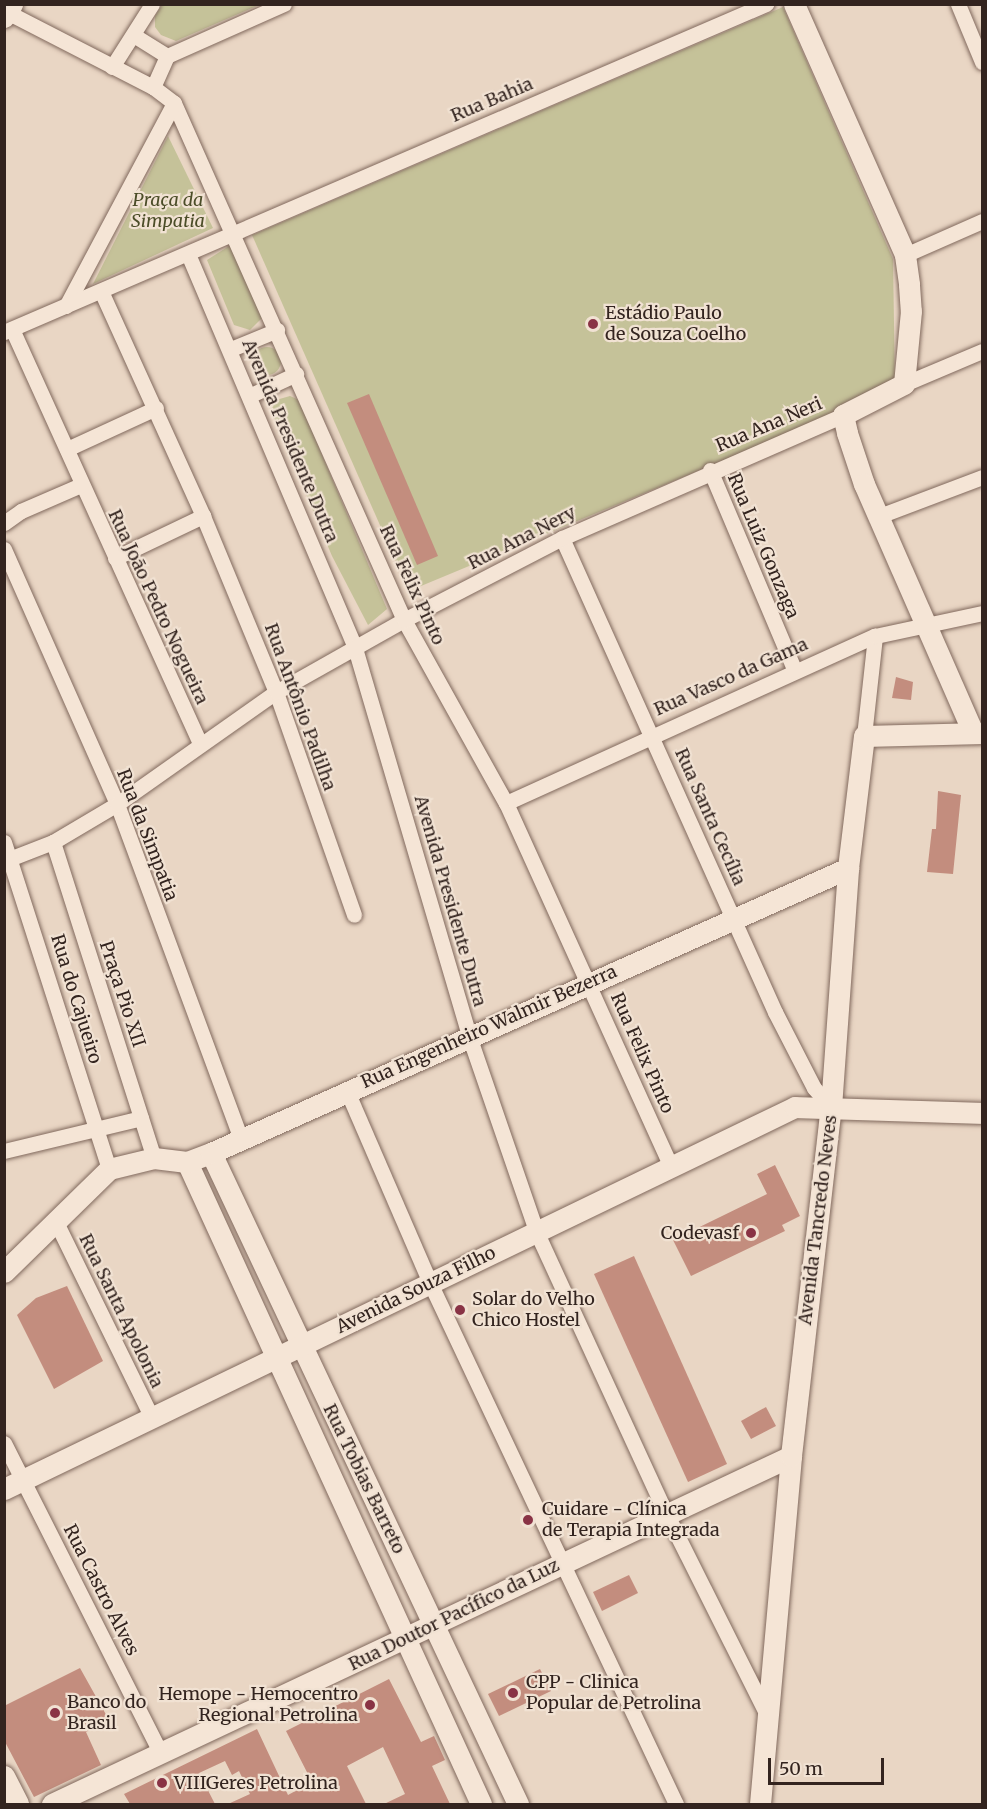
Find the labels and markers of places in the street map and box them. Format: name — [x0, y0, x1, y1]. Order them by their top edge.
place label: Estádio Paulo de Souza Coelho — [605, 303, 746, 346]
marker: Estádio Paulo de Souza Coelho — [586, 317, 600, 331]
place label: Codevasf — [661, 1222, 739, 1244]
marker: Codevasf — [744, 1226, 758, 1240]
place label: Solar do Velho Chico Hostel — [472, 1289, 595, 1332]
marker: Solar do Velho Chico Hostel — [453, 1303, 467, 1317]
place label: Cuidare - Clínica de Terapia Integrada — [542, 1499, 720, 1541]
marker: Cuidare - Clínica de Terapia Integrada — [519, 1511, 537, 1529]
place label: CPP - Clinica Popular de Petrolina — [526, 1672, 701, 1714]
place label: Hemope - Hemocentro Regional Petrolina — [159, 1684, 358, 1726]
marker: CPP - Clinica Popular de Petrolina — [504, 1684, 522, 1702]
place label: Banco do Brasil — [67, 1692, 146, 1734]
marker: Hemope - Hemocentro Regional Petrolina — [363, 1698, 377, 1712]
marker: Banco do Brasil — [48, 1706, 62, 1720]
place label: VIIIGeres Petrolina — [174, 1772, 338, 1794]
marker: VIIIGeres Petrolina — [155, 1776, 169, 1790]

